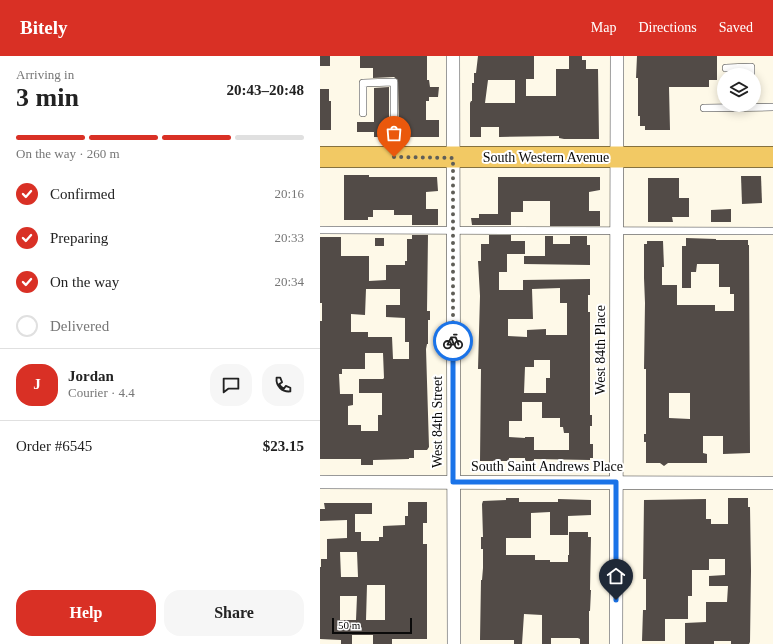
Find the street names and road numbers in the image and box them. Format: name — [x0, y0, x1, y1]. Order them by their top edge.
street label: South Western Avenue — [483, 150, 609, 165]
street label: West 84th Place — [593, 305, 608, 395]
street label: West 84th Street — [430, 376, 445, 468]
street label: South Saint Andrews Place — [471, 459, 623, 474]

